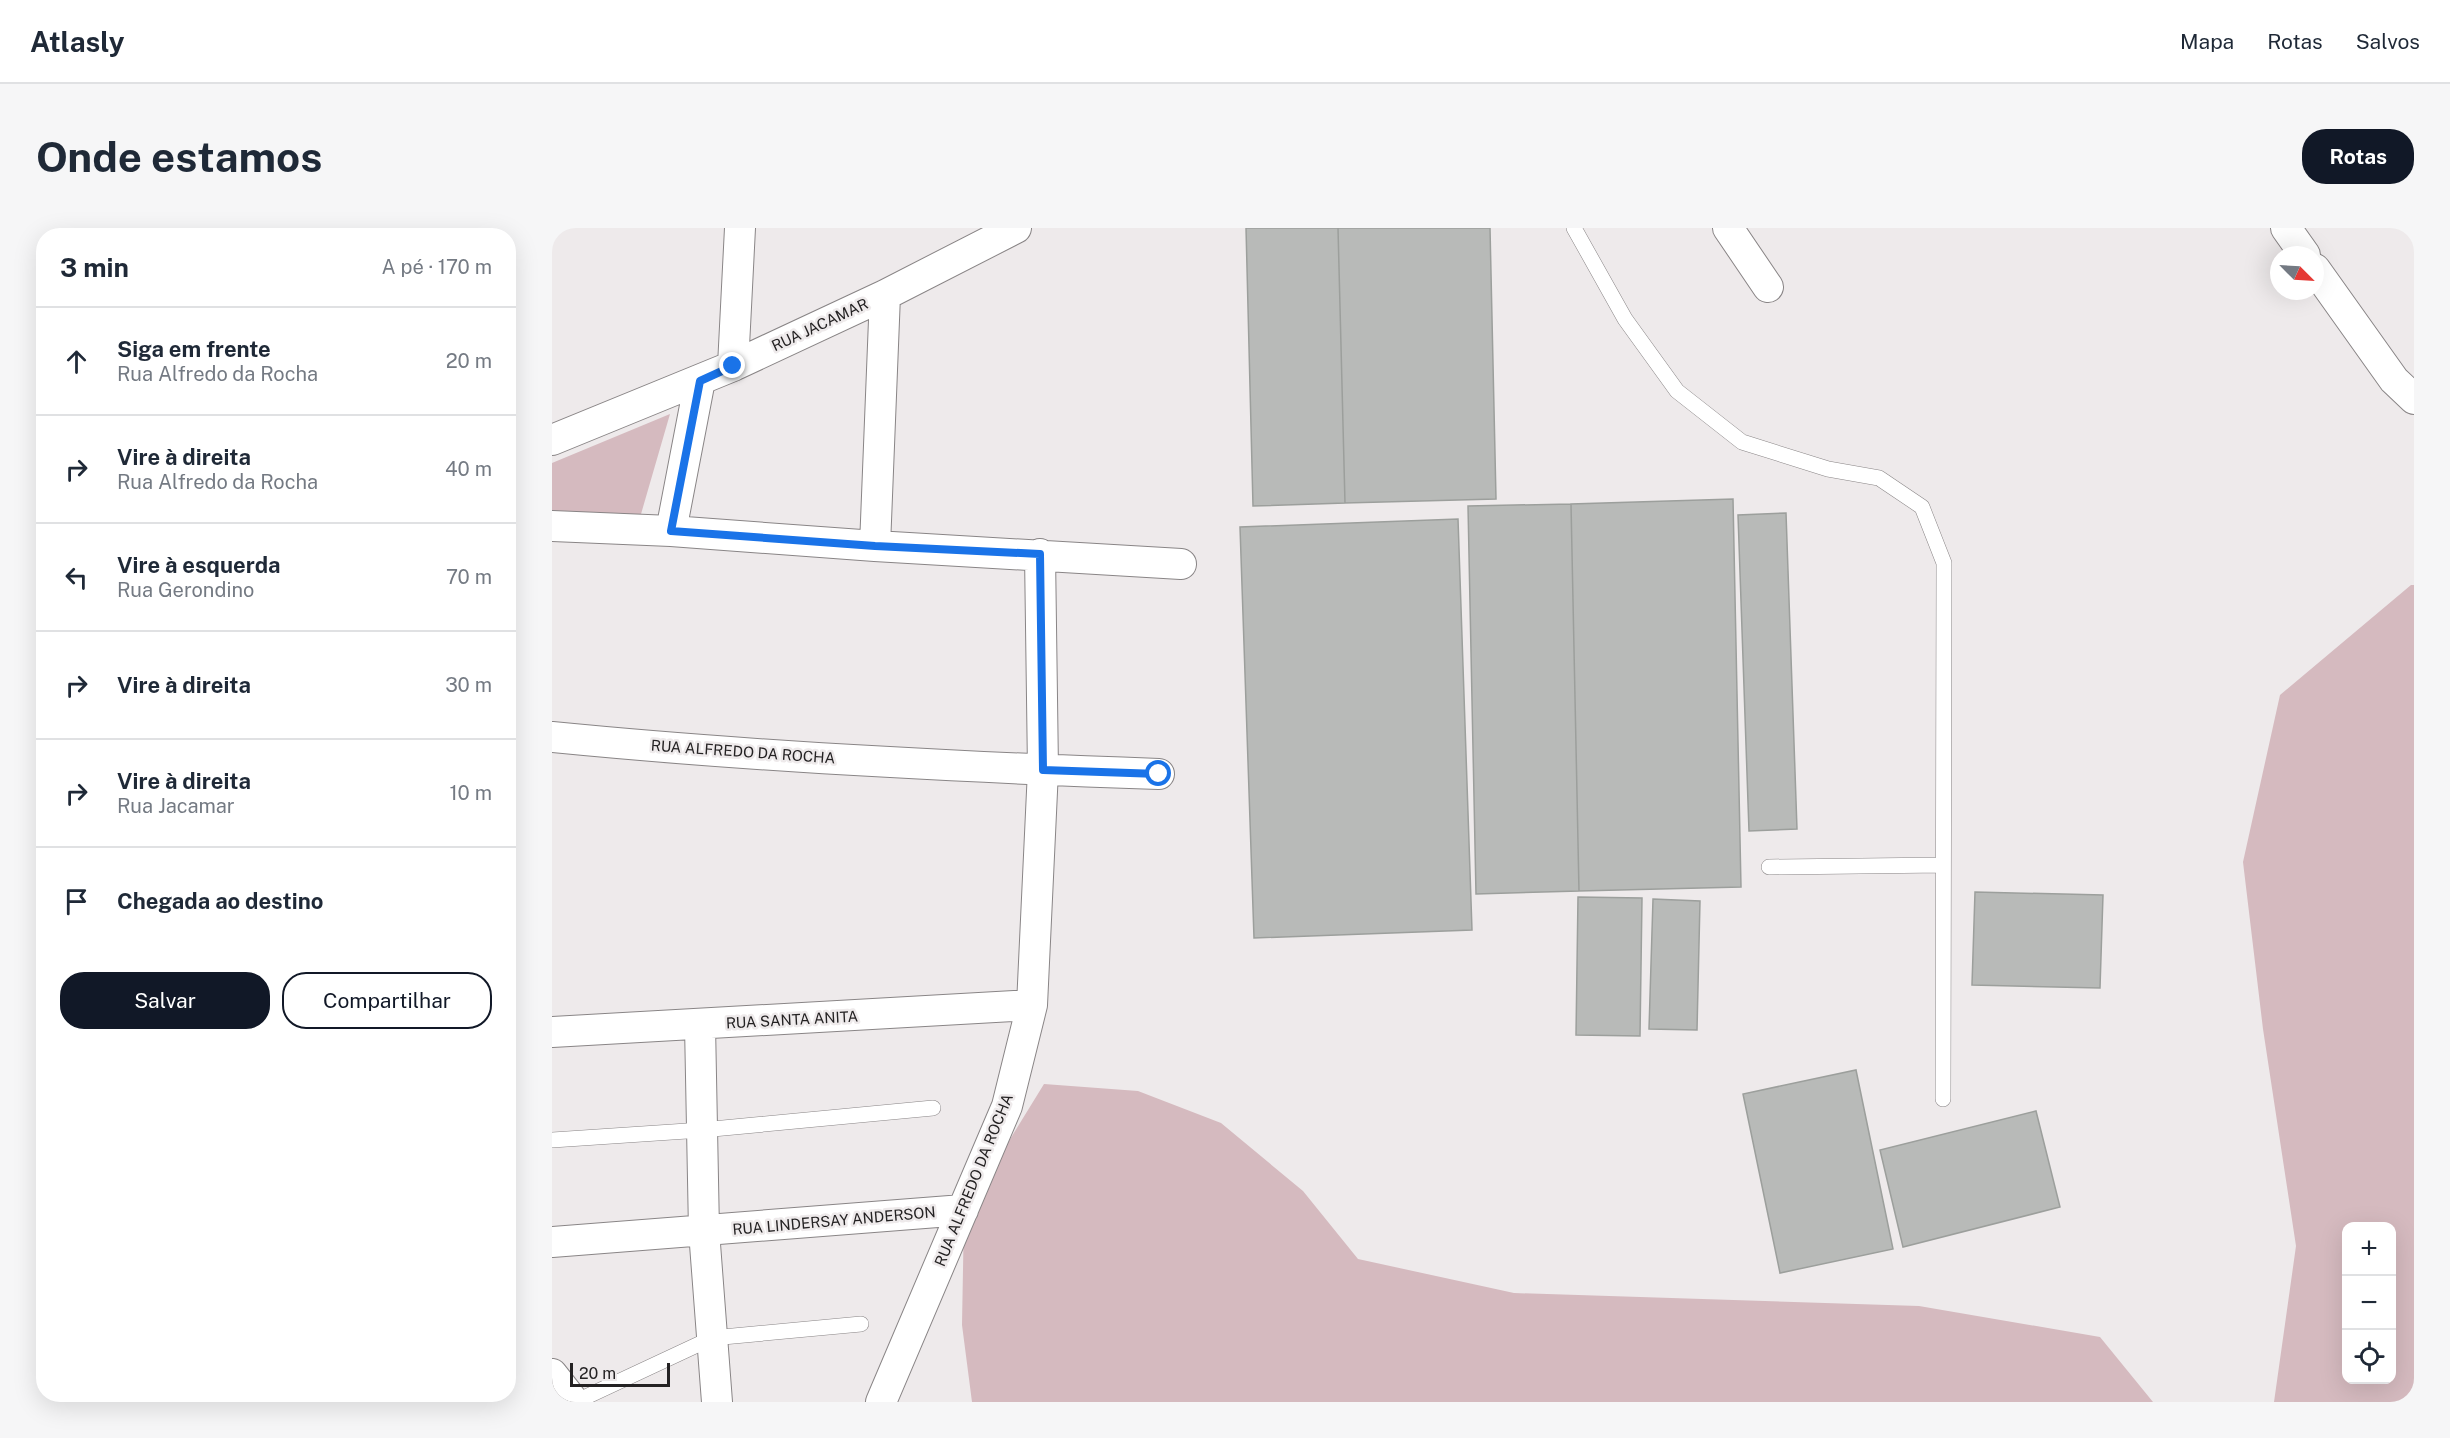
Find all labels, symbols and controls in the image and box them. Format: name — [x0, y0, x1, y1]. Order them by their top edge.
text: Atlasly — [30, 25, 124, 58]
text: Mapa — [2180, 29, 2234, 54]
text: Rotas — [2267, 29, 2323, 54]
text: Salvos — [2356, 29, 2420, 54]
button: Rotas — [2302, 129, 2414, 184]
text: Onde estamos — [36, 132, 322, 181]
north arrow — [2270, 246, 2324, 300]
text: 3 min — [60, 252, 129, 283]
text: A pé · 170 m — [381, 255, 492, 279]
street label: RUA JACAMAR — [769, 295, 871, 354]
text: Siga em frente — [117, 336, 271, 362]
icon: ahead — [60, 345, 93, 378]
text: 20 m — [446, 349, 492, 373]
route end — [719, 352, 745, 378]
text: Rua Alfredo da Rocha — [117, 362, 318, 386]
text: Vire à direita — [117, 444, 251, 470]
icon: right — [60, 453, 93, 486]
text: 40 m — [445, 457, 492, 481]
text: Rua Alfredo da Rocha — [117, 470, 318, 494]
text: Vire à esquerda — [117, 552, 281, 578]
icon: left — [60, 561, 93, 594]
text: 70 m — [446, 565, 492, 589]
text: Rua Gerondino — [117, 578, 254, 602]
icon: right — [60, 669, 93, 702]
text: Vire à direita — [117, 672, 251, 698]
text: 30 m — [445, 673, 492, 697]
street label: RUA ALFREDO DA ROCHA — [650, 737, 836, 766]
route start — [1145, 760, 1171, 786]
text: Vire à direita — [117, 768, 251, 794]
icon: right — [60, 777, 93, 810]
text: 10 m — [449, 781, 492, 805]
text: Rua Jacamar — [117, 794, 235, 818]
icon: arrive — [60, 885, 93, 918]
text: Chegada ao destino — [117, 888, 323, 914]
button: Salvar — [60, 972, 270, 1029]
button: Compartilhar — [282, 972, 492, 1029]
street label: RUA SANTA ANITA — [726, 1008, 859, 1031]
street label: RUA ALFREDO DA ROCHA — [931, 1091, 1016, 1269]
street label: RUA LINDERSAY ANDERSON — [732, 1203, 936, 1238]
map controls — [2342, 1222, 2396, 1384]
button: + — [2342, 1222, 2396, 1276]
button: − — [2342, 1276, 2396, 1330]
button: locate — [2342, 1330, 2396, 1384]
scale bar — [570, 1360, 670, 1388]
text: 20 m — [579, 1364, 616, 1383]

